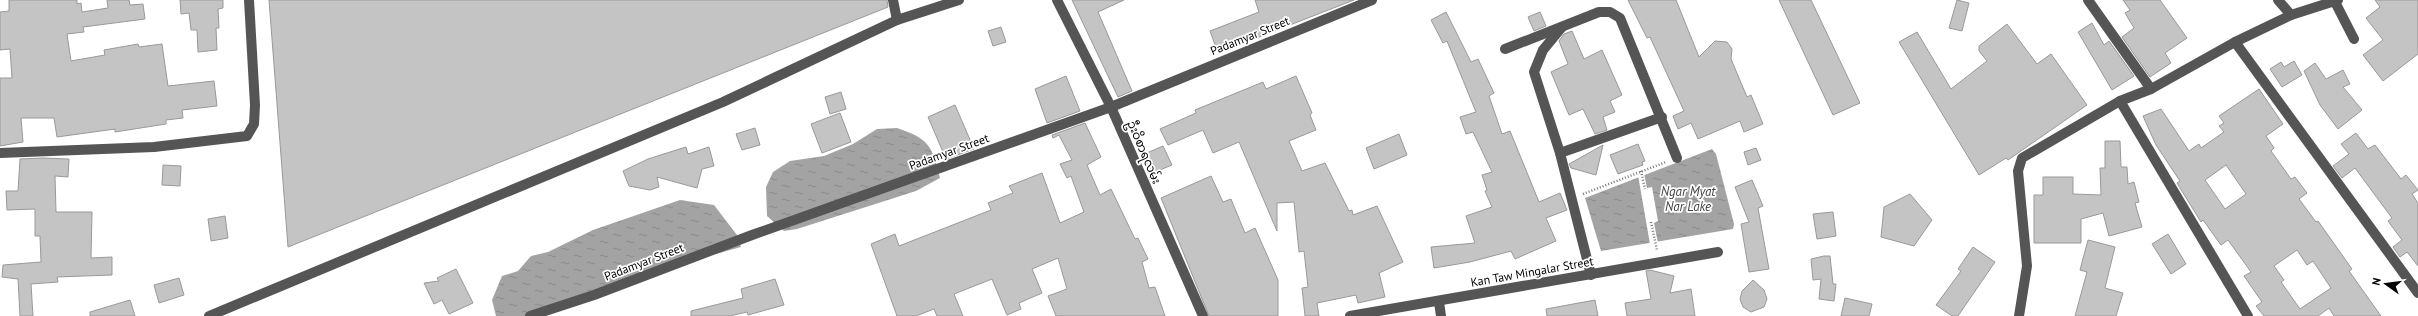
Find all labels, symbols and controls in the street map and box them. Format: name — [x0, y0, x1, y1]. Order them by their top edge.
street label: Padamyar Street — [1208, 13, 1292, 58]
street label: ဦးဝိစာရလမ်း — [1122, 117, 1166, 187]
street label: Padamyar Street — [907, 130, 991, 173]
water label: Ngar Myat Nar Lake — [1661, 183, 1716, 215]
street label: Padamyar Street — [602, 240, 686, 284]
street label: Kan Taw Mingalar Street — [1469, 253, 1595, 290]
north arrow — [2366, 264, 2406, 304]
text: N — [2369, 276, 2384, 287]

